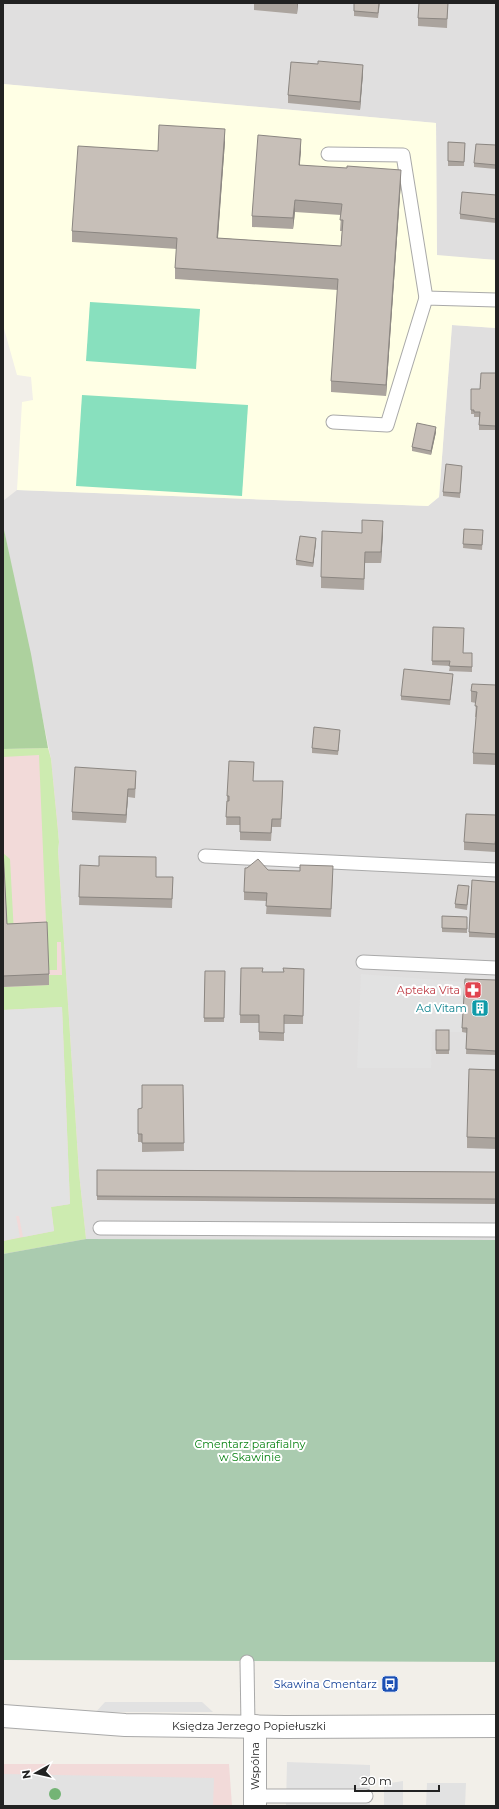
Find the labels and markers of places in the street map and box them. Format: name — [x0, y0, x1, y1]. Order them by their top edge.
pharmacy icon: Apteka Vita — [463, 980, 483, 1000]
place label: Apteka Vita — [397, 983, 460, 997]
building icon: Ad Vitam — [470, 998, 490, 1018]
place label: Ad Vitam — [416, 1001, 467, 1015]
bus stop icon: Skawina Cmentarz — [380, 1674, 400, 1694]
place label: Skawina Cmentarz — [274, 1677, 377, 1691]

